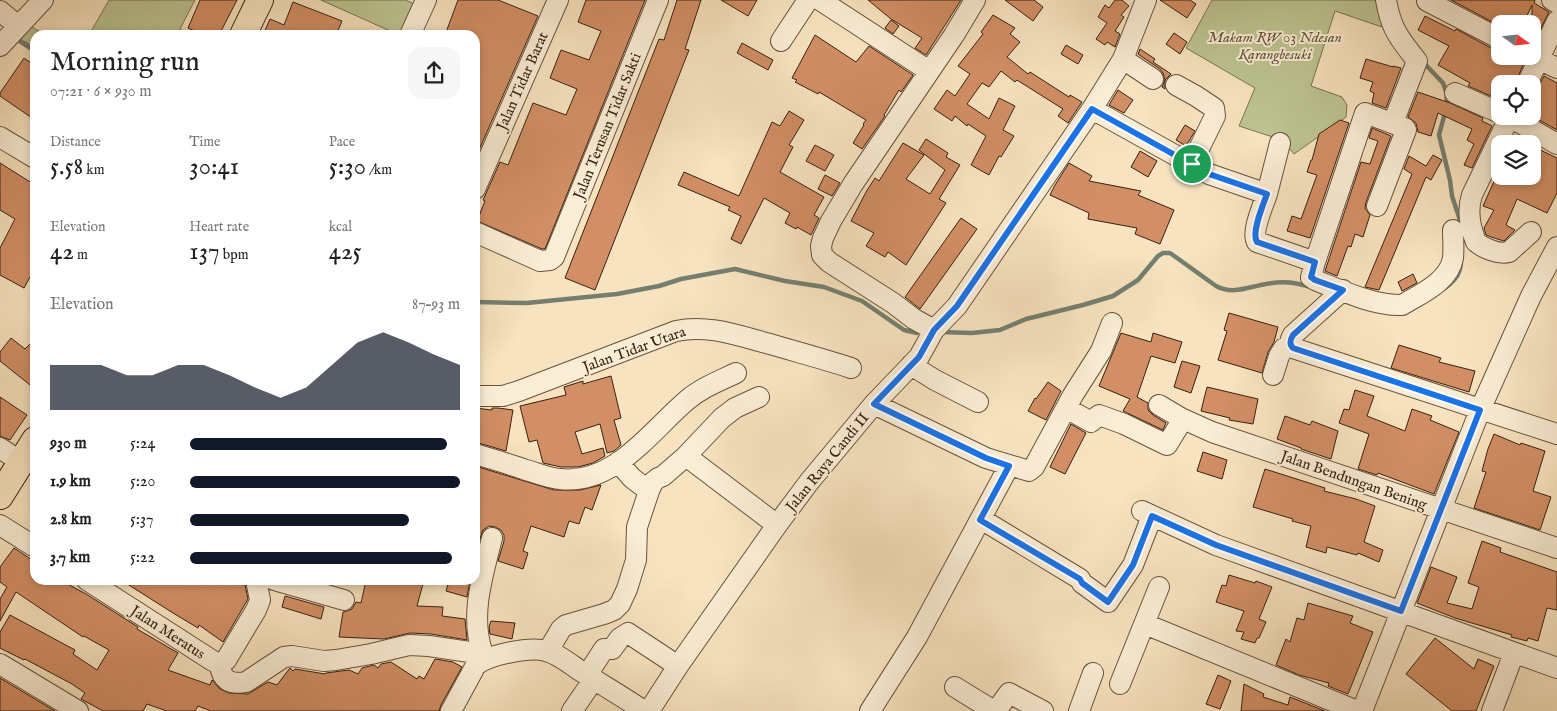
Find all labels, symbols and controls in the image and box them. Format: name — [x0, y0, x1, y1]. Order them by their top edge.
north arrow — [1491, 15, 1541, 65]
map controls — [1491, 15, 1541, 185]
park label: Makam RW 03 Ndesan Karangbesuki — [1208, 28, 1342, 65]
street label: Jalan Tidar Barat — [491, 29, 553, 135]
text: Morning run — [50, 45, 200, 80]
button: share — [408, 47, 460, 99]
street label: Jalan Terusan Tidar Sakti — [569, 50, 646, 204]
button: locate — [1491, 75, 1541, 125]
text: 07:21 · 6 × 930 m — [50, 82, 152, 102]
text: Distance — [50, 133, 101, 151]
text: Time — [189, 133, 220, 151]
text: Pace — [329, 133, 355, 151]
button: layers — [1491, 135, 1541, 185]
pin — [1171, 143, 1213, 185]
icon: arrive — [1178, 150, 1206, 178]
text: 5.58 — [50, 151, 83, 183]
text: 30:41 — [189, 151, 239, 183]
text: 5:30 — [329, 151, 366, 183]
text: km — [83, 161, 105, 179]
text: /km — [366, 161, 392, 179]
text: Elevation — [50, 218, 106, 236]
text: Heart rate — [189, 218, 249, 236]
text: kcal — [329, 218, 352, 236]
text: 42 — [50, 236, 74, 268]
text: 137 — [189, 236, 220, 268]
text: 425 — [329, 236, 362, 268]
text: m — [74, 246, 88, 264]
text: bpm — [220, 246, 249, 264]
text: Elevation — [50, 295, 113, 315]
text: 87–93 m — [412, 295, 460, 315]
street label: Jalan Tidar Utara — [578, 322, 689, 378]
street label: Jalan Raya Candi II — [780, 408, 874, 517]
text: 930 m — [50, 434, 87, 454]
text: 5:24 — [130, 434, 155, 454]
street label: Jalan Bendungan Bening — [1276, 446, 1430, 515]
text: 1.9 km — [50, 472, 91, 492]
text: 5:20 — [130, 472, 155, 492]
text: 2.8 km — [50, 510, 92, 530]
text: 5:37 — [130, 510, 153, 530]
text: 3.7 km — [50, 548, 90, 568]
text: 5:22 — [130, 548, 155, 568]
street label: Jalan Meratus — [125, 600, 209, 664]

